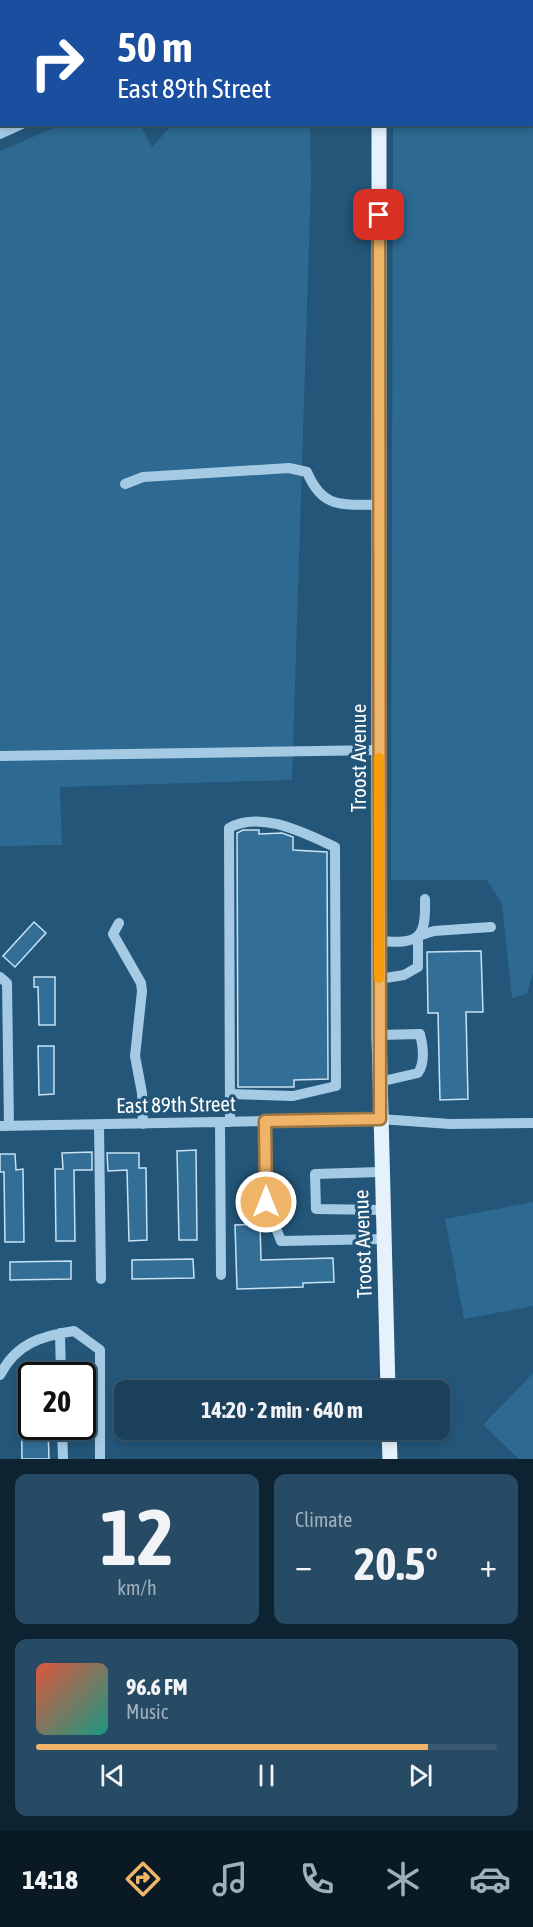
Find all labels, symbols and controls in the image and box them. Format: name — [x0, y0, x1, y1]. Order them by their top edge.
text: 50 m — [117, 23, 192, 71]
icon: right — [18, 24, 96, 102]
text: East 89th Street — [117, 73, 271, 104]
pin — [353, 189, 404, 240]
icon: arrive — [362, 198, 395, 231]
street label: Troost Avenue — [346, 704, 370, 812]
street label: East 89th Street — [116, 1091, 236, 1117]
position arrow — [234, 1170, 298, 1234]
street label: Troost Avenue — [348, 1189, 376, 1299]
speed limit sign: 20 — [18, 1362, 96, 1440]
text: 14:20 · 2 min · 640 m — [201, 1397, 363, 1423]
text: 12 — [100, 1492, 174, 1582]
text: Climate — [295, 1508, 352, 1531]
text: 20.5° — [354, 1538, 438, 1590]
text: − — [295, 1546, 312, 1584]
text: + — [480, 1546, 497, 1584]
text: km/h — [117, 1576, 157, 1599]
text: 96.6 FM — [126, 1674, 188, 1700]
text: Music — [126, 1700, 168, 1723]
icon: previous — [96, 1759, 129, 1792]
icon: pause — [250, 1759, 283, 1792]
icon: next — [404, 1759, 437, 1792]
icon: directions — [122, 1858, 164, 1900]
icon: music — [209, 1858, 251, 1900]
icon: phone — [296, 1858, 338, 1900]
icon: climate — [382, 1858, 424, 1900]
icon: car — [469, 1858, 511, 1900]
text: 14:18 — [22, 1864, 78, 1895]

